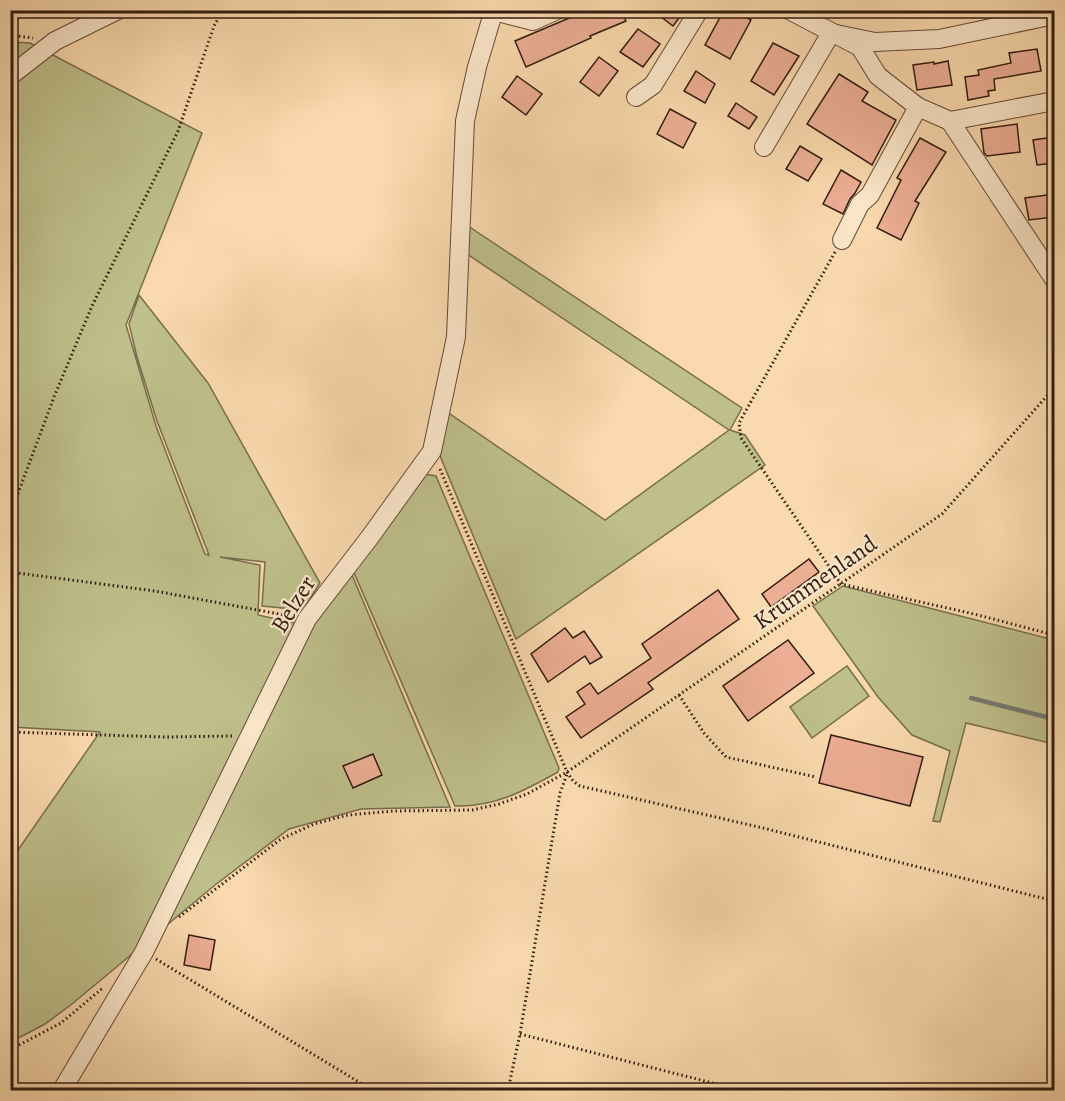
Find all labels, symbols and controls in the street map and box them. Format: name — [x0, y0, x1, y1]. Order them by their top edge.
street label: Krummenland — [747, 527, 883, 636]
street label: Belzer — [263, 569, 323, 639]

